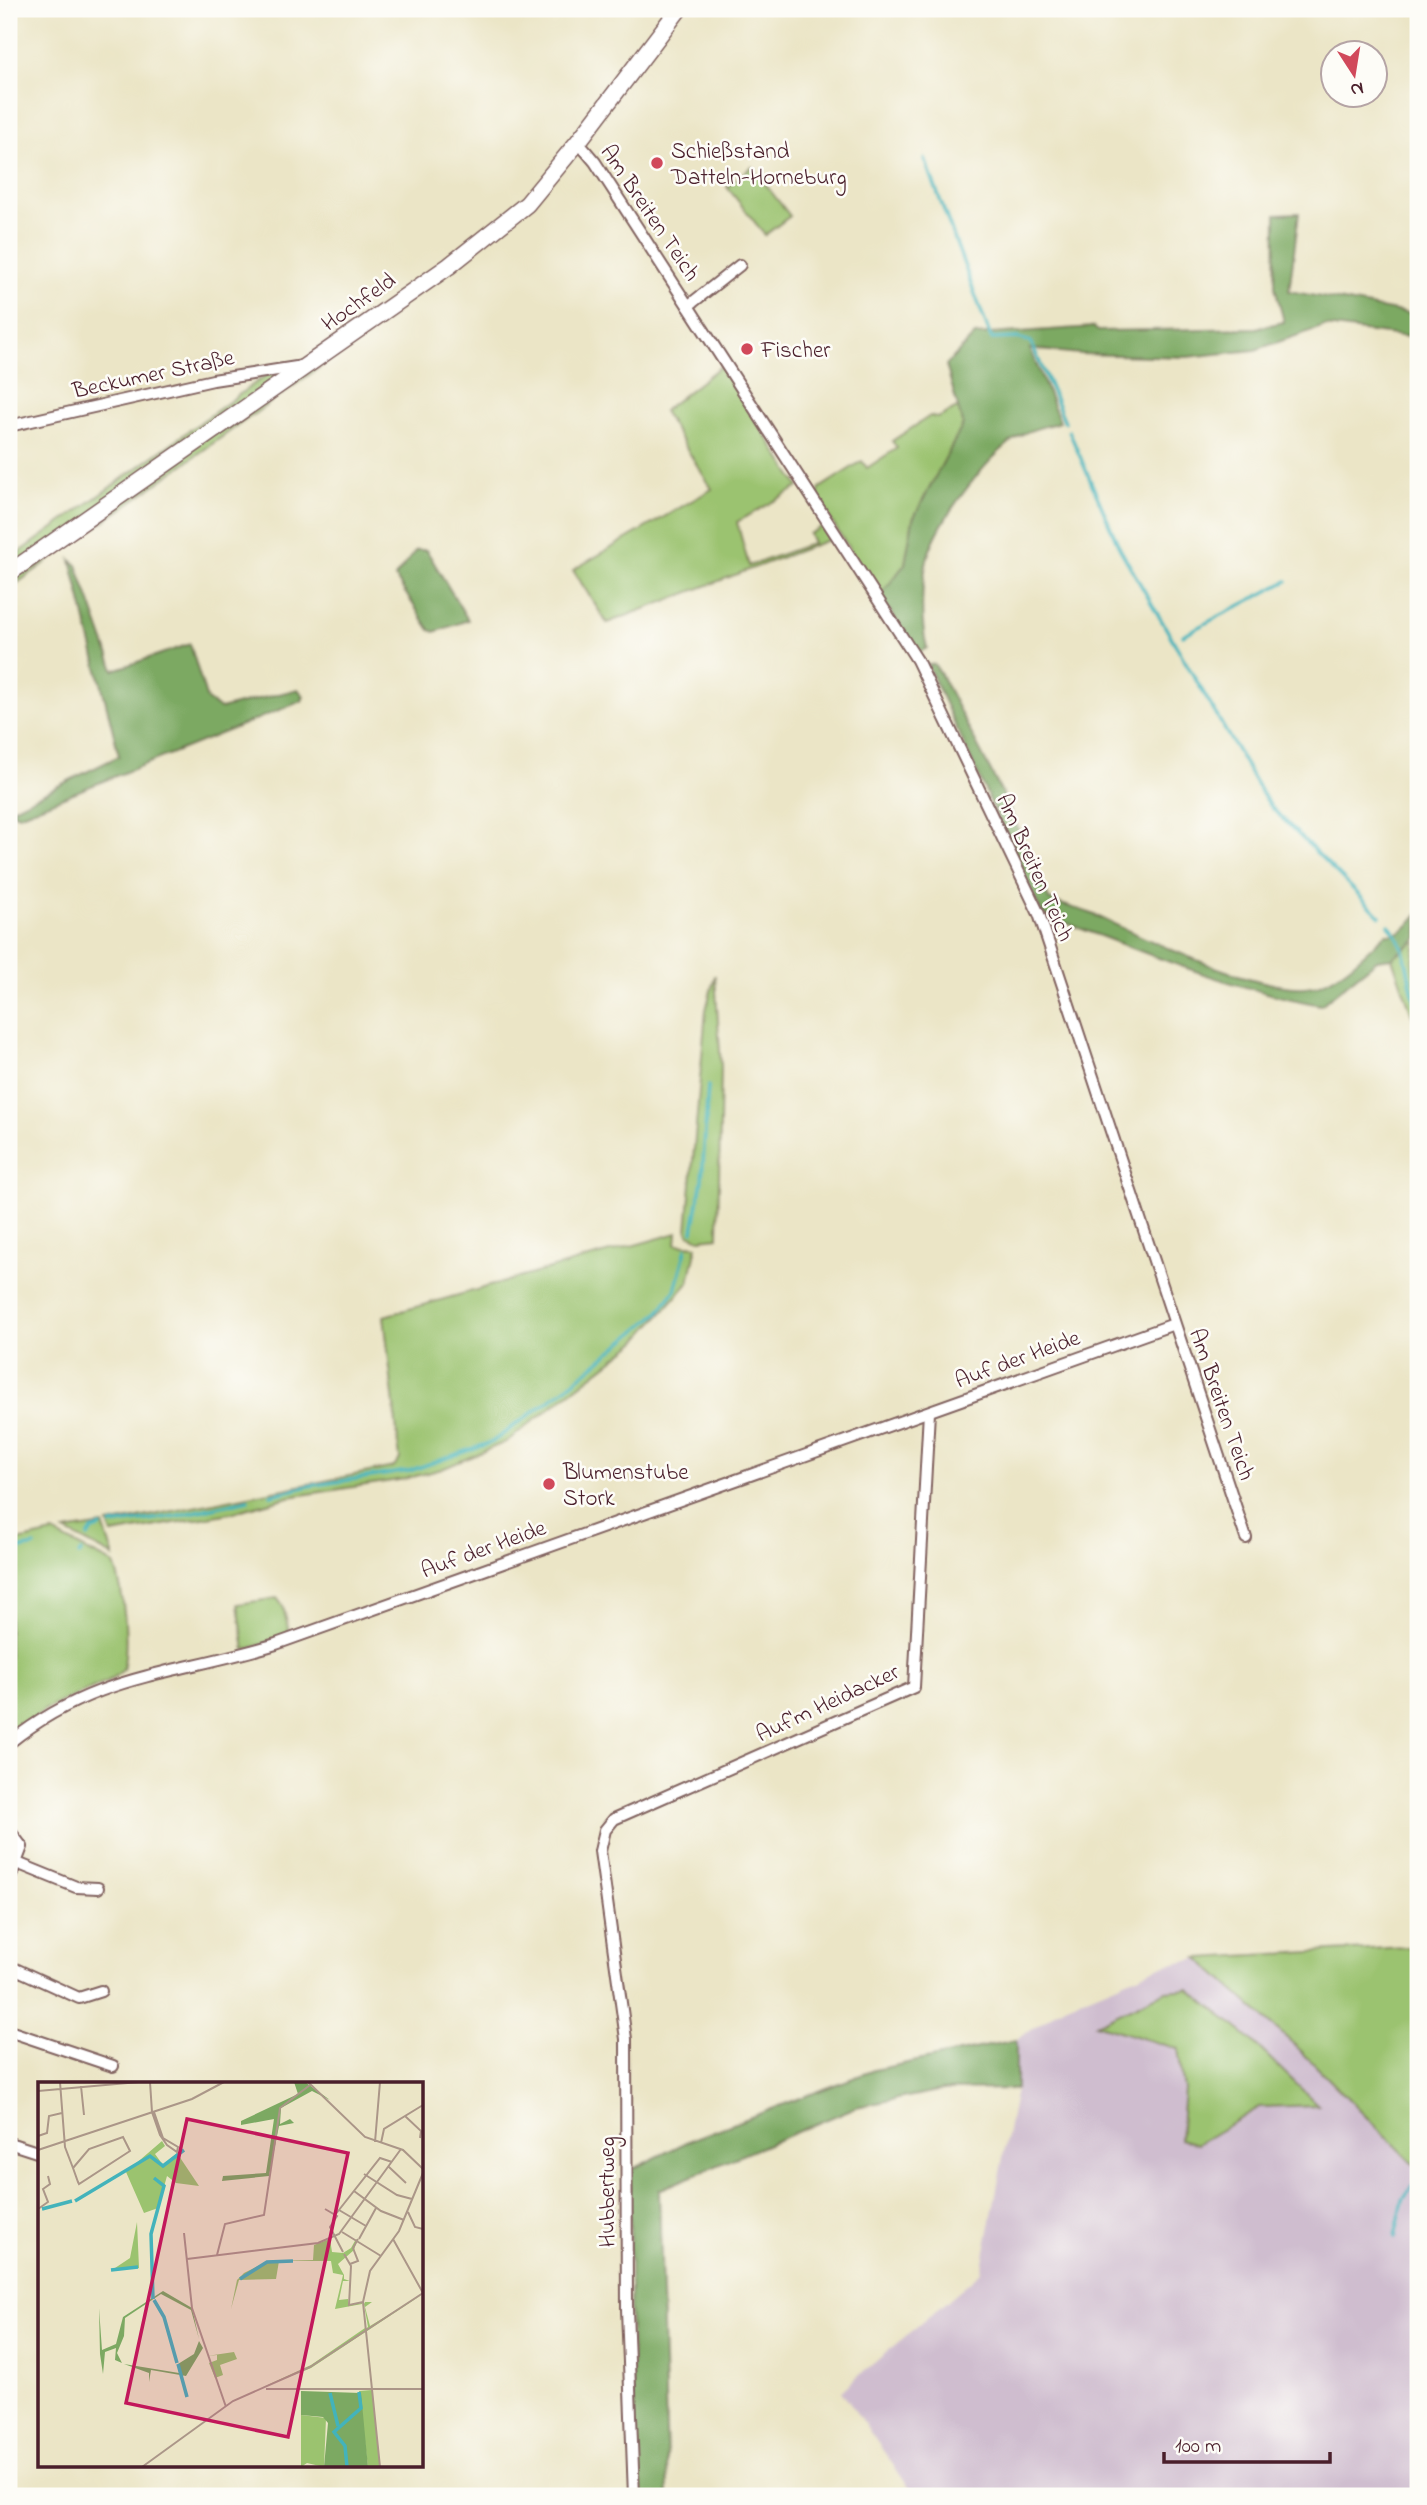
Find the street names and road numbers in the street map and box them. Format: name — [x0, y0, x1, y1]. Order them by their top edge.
street label: Am Breiten Teich — [591, 138, 707, 288]
street label: Hochfeld — [315, 265, 403, 341]
street label: Beckumer Straße — [69, 342, 238, 409]
street label: Am Breiten Teich — [986, 789, 1081, 947]
street label: Auf der Heide — [951, 1322, 1086, 1398]
street label: Am Breiten Teich — [1179, 1324, 1262, 1485]
street label: Auf der Heide — [417, 1512, 552, 1588]
street label: Auf'm Heidacker — [751, 1656, 906, 1752]
street label: Hubbertweg — [592, 2137, 626, 2247]

